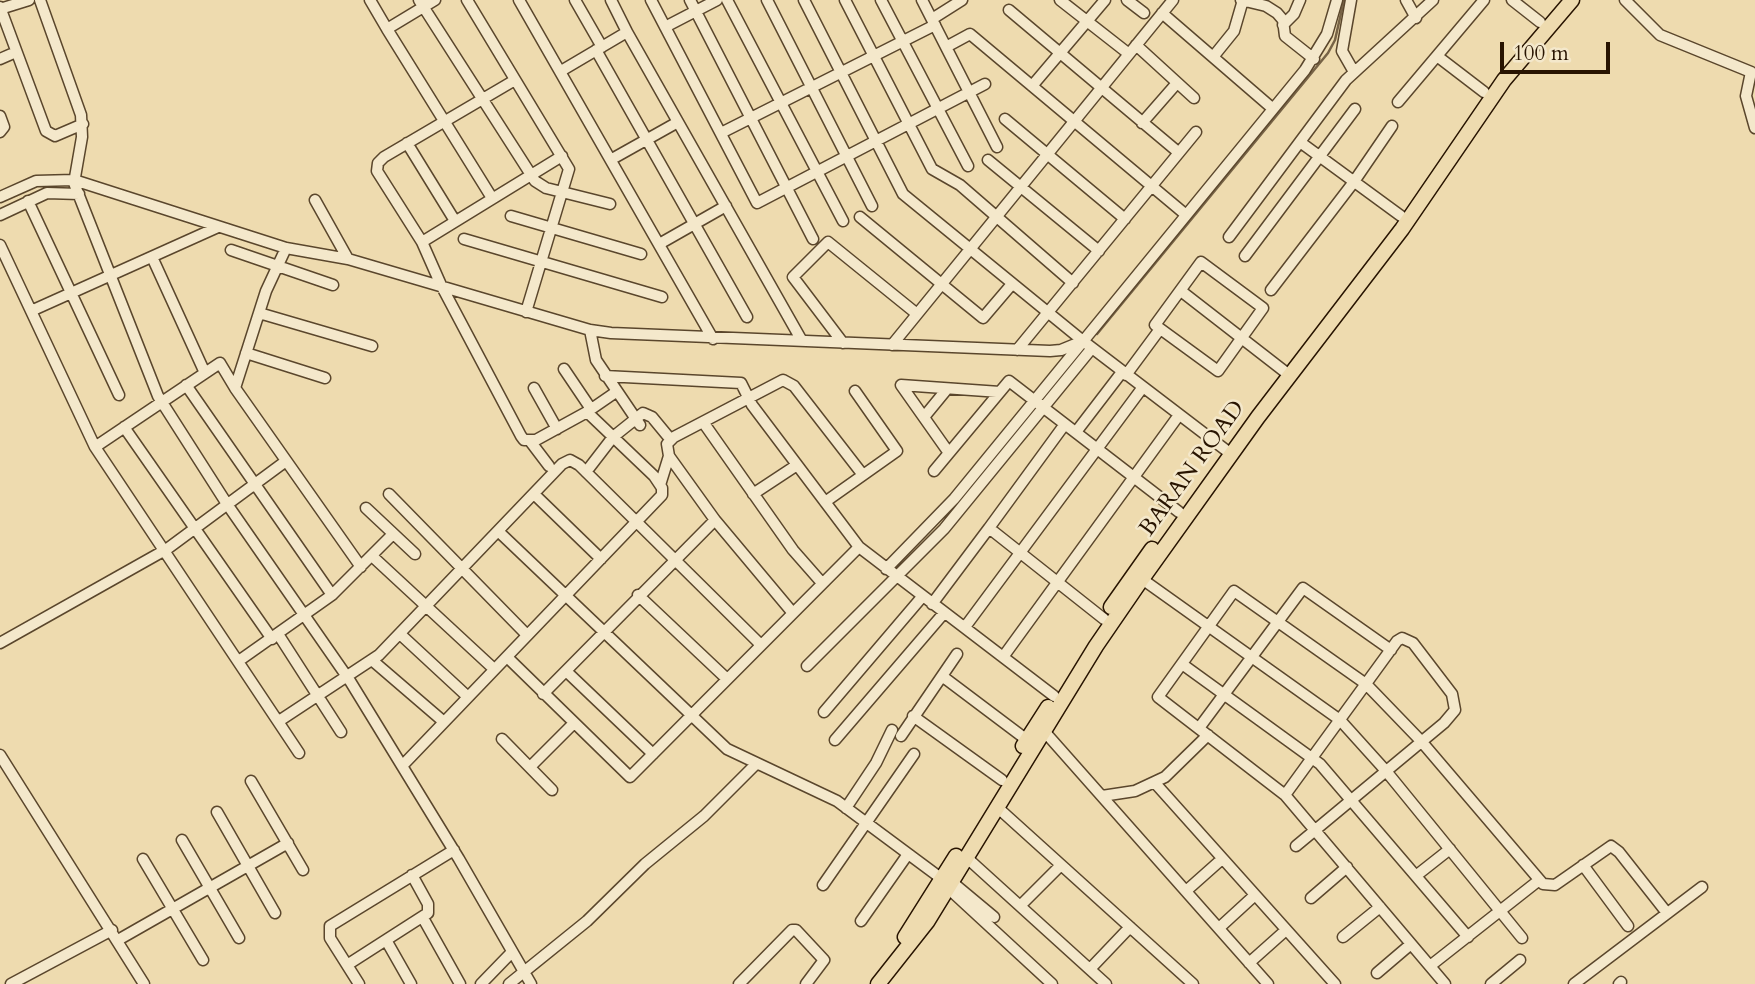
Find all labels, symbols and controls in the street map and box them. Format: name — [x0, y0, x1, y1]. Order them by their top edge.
scale bar — [1503, 28, 1613, 72]
text: 100 m — [1513, 39, 1569, 68]
street label: BARAN ROAD — [1135, 396, 1251, 542]

